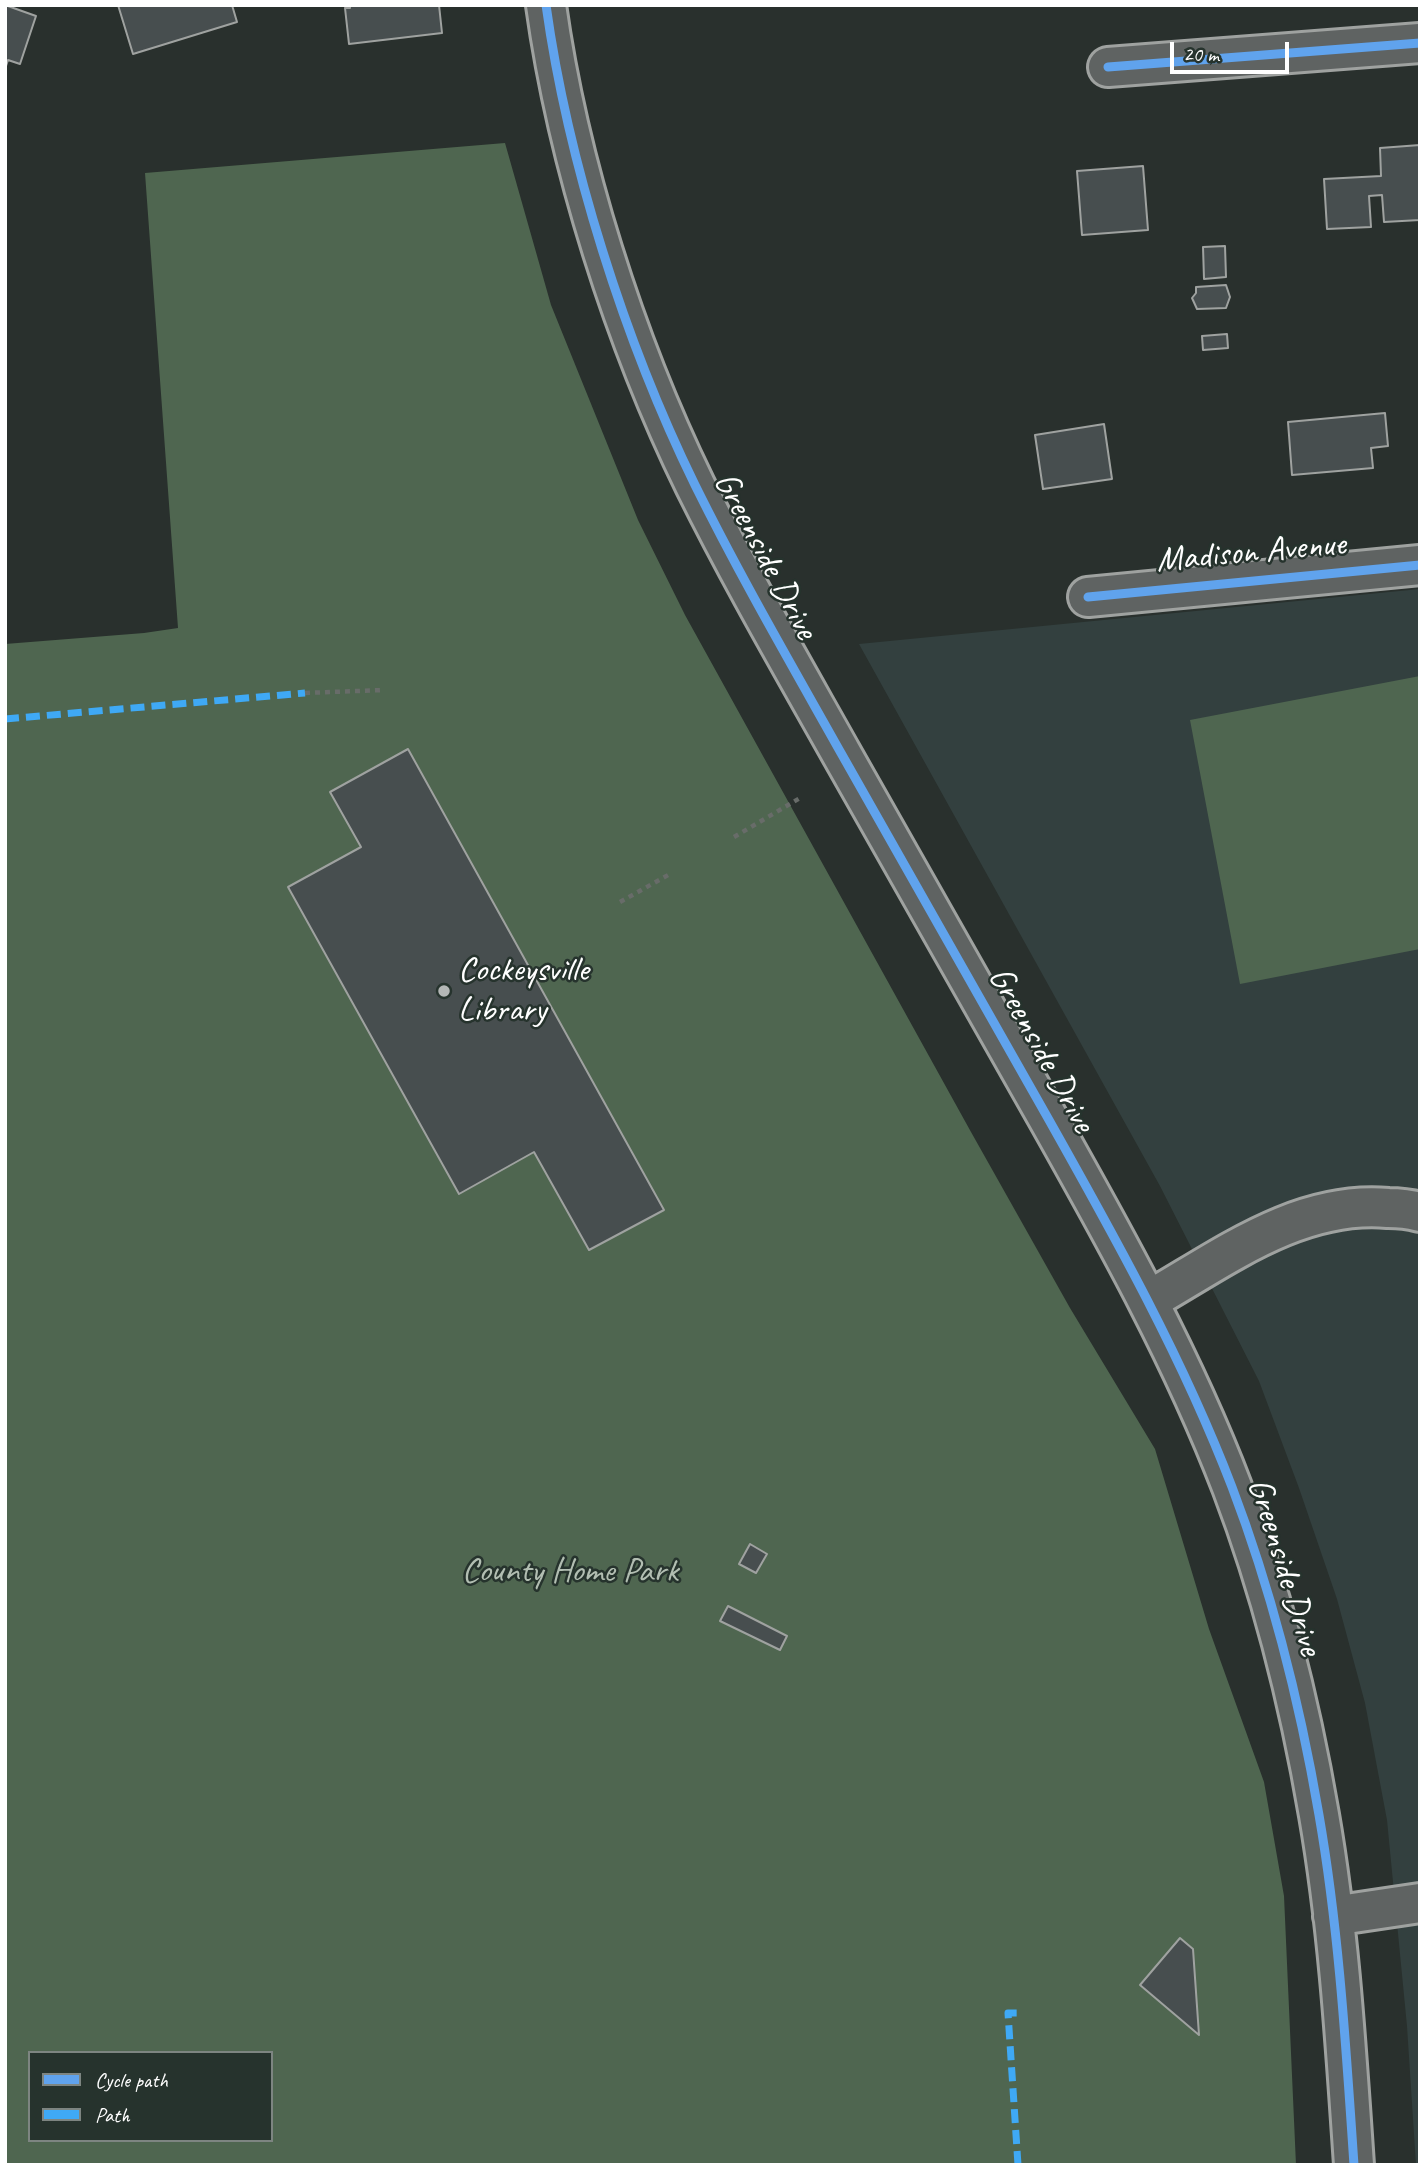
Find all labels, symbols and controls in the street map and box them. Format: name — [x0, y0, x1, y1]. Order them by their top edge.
scale bar — [1173, 28, 1292, 72]
text: 20 m — [1183, 41, 1219, 67]
street label: Greenside Drive — [703, 465, 827, 647]
street label: Madison Avenue — [1155, 524, 1347, 582]
place label: Cockeysville Library — [458, 950, 589, 1032]
street label: Greenside Drive — [978, 960, 1104, 1140]
marker: Cockeysville Library — [436, 983, 452, 999]
street label: Greenside Drive — [1237, 1473, 1331, 1661]
park label: County Home Park — [462, 1551, 678, 1593]
legend — [28, 2051, 273, 2142]
text: Cycle path — [95, 2067, 168, 2093]
text: Path — [95, 2102, 130, 2128]

